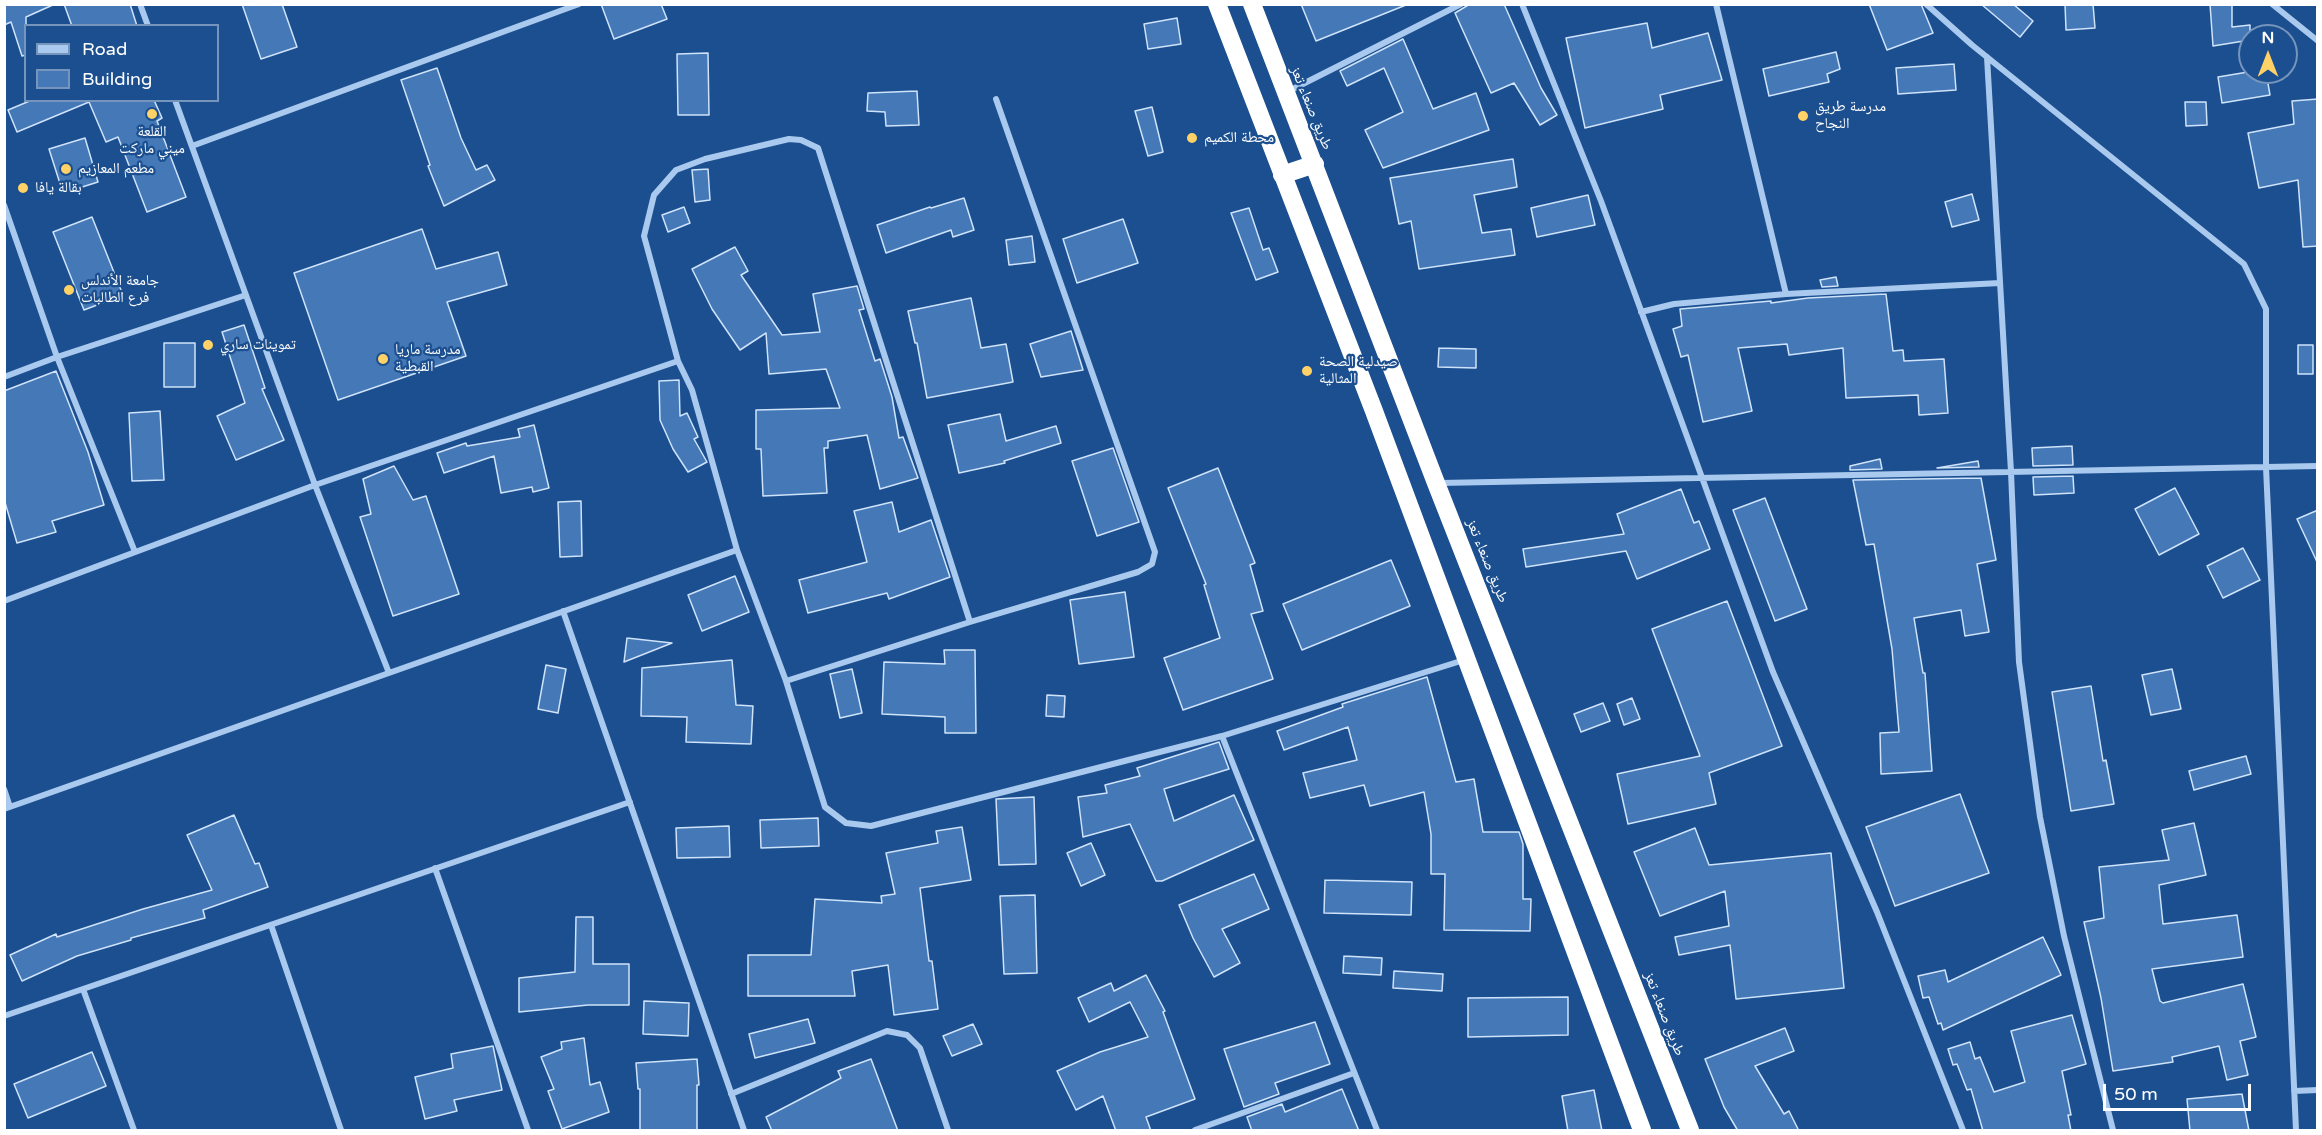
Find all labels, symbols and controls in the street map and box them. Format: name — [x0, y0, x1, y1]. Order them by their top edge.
legend — [24, 24, 219, 102]
north arrow — [2238, 24, 2298, 84]
text: N — [2262, 28, 2274, 48]
text: Road — [82, 38, 127, 60]
street label: طريق صنعاء تعز — [1286, 64, 1336, 152]
text: Building — [82, 68, 152, 90]
place label: مدرسة طريق النجاح — [1815, 98, 1886, 133]
marker: القلعة ميني ماركت — [145, 107, 159, 121]
marker: مدرسة طريق النجاح — [1796, 109, 1810, 123]
place label: القلعة ميني ماركت — [119, 123, 185, 158]
place label: محطة الكميم — [1204, 129, 1274, 147]
marker: محطة الكميم — [1185, 131, 1199, 145]
place label: مطعم المعازيم — [78, 160, 154, 178]
marker: مطعم المعازيم — [59, 162, 73, 176]
place label: بقالة يافا — [35, 179, 82, 197]
marker: بقالة يافا — [16, 181, 30, 195]
place label: جامعة الأندلس فرع الطالبات — [81, 272, 159, 307]
marker: جامعة الأندلس فرع الطالبات — [62, 283, 76, 297]
place label: تموينات ساري — [220, 336, 296, 354]
marker: تموينات ساري — [201, 338, 215, 352]
place label: مدرسة ماريا القبطية — [395, 341, 461, 376]
marker: مدرسة ماريا القبطية — [376, 352, 390, 366]
place label: صيدلية الصحة المثالية — [1319, 353, 1398, 388]
marker: صيدلية الصحة المثالية — [1300, 364, 1314, 378]
street label: طريق صنعاء تعز — [1462, 517, 1512, 605]
street label: طريق صنعاء تعز — [1640, 969, 1688, 1059]
scale bar — [2106, 1072, 2254, 1110]
text: 50 m — [2114, 1083, 2158, 1105]

